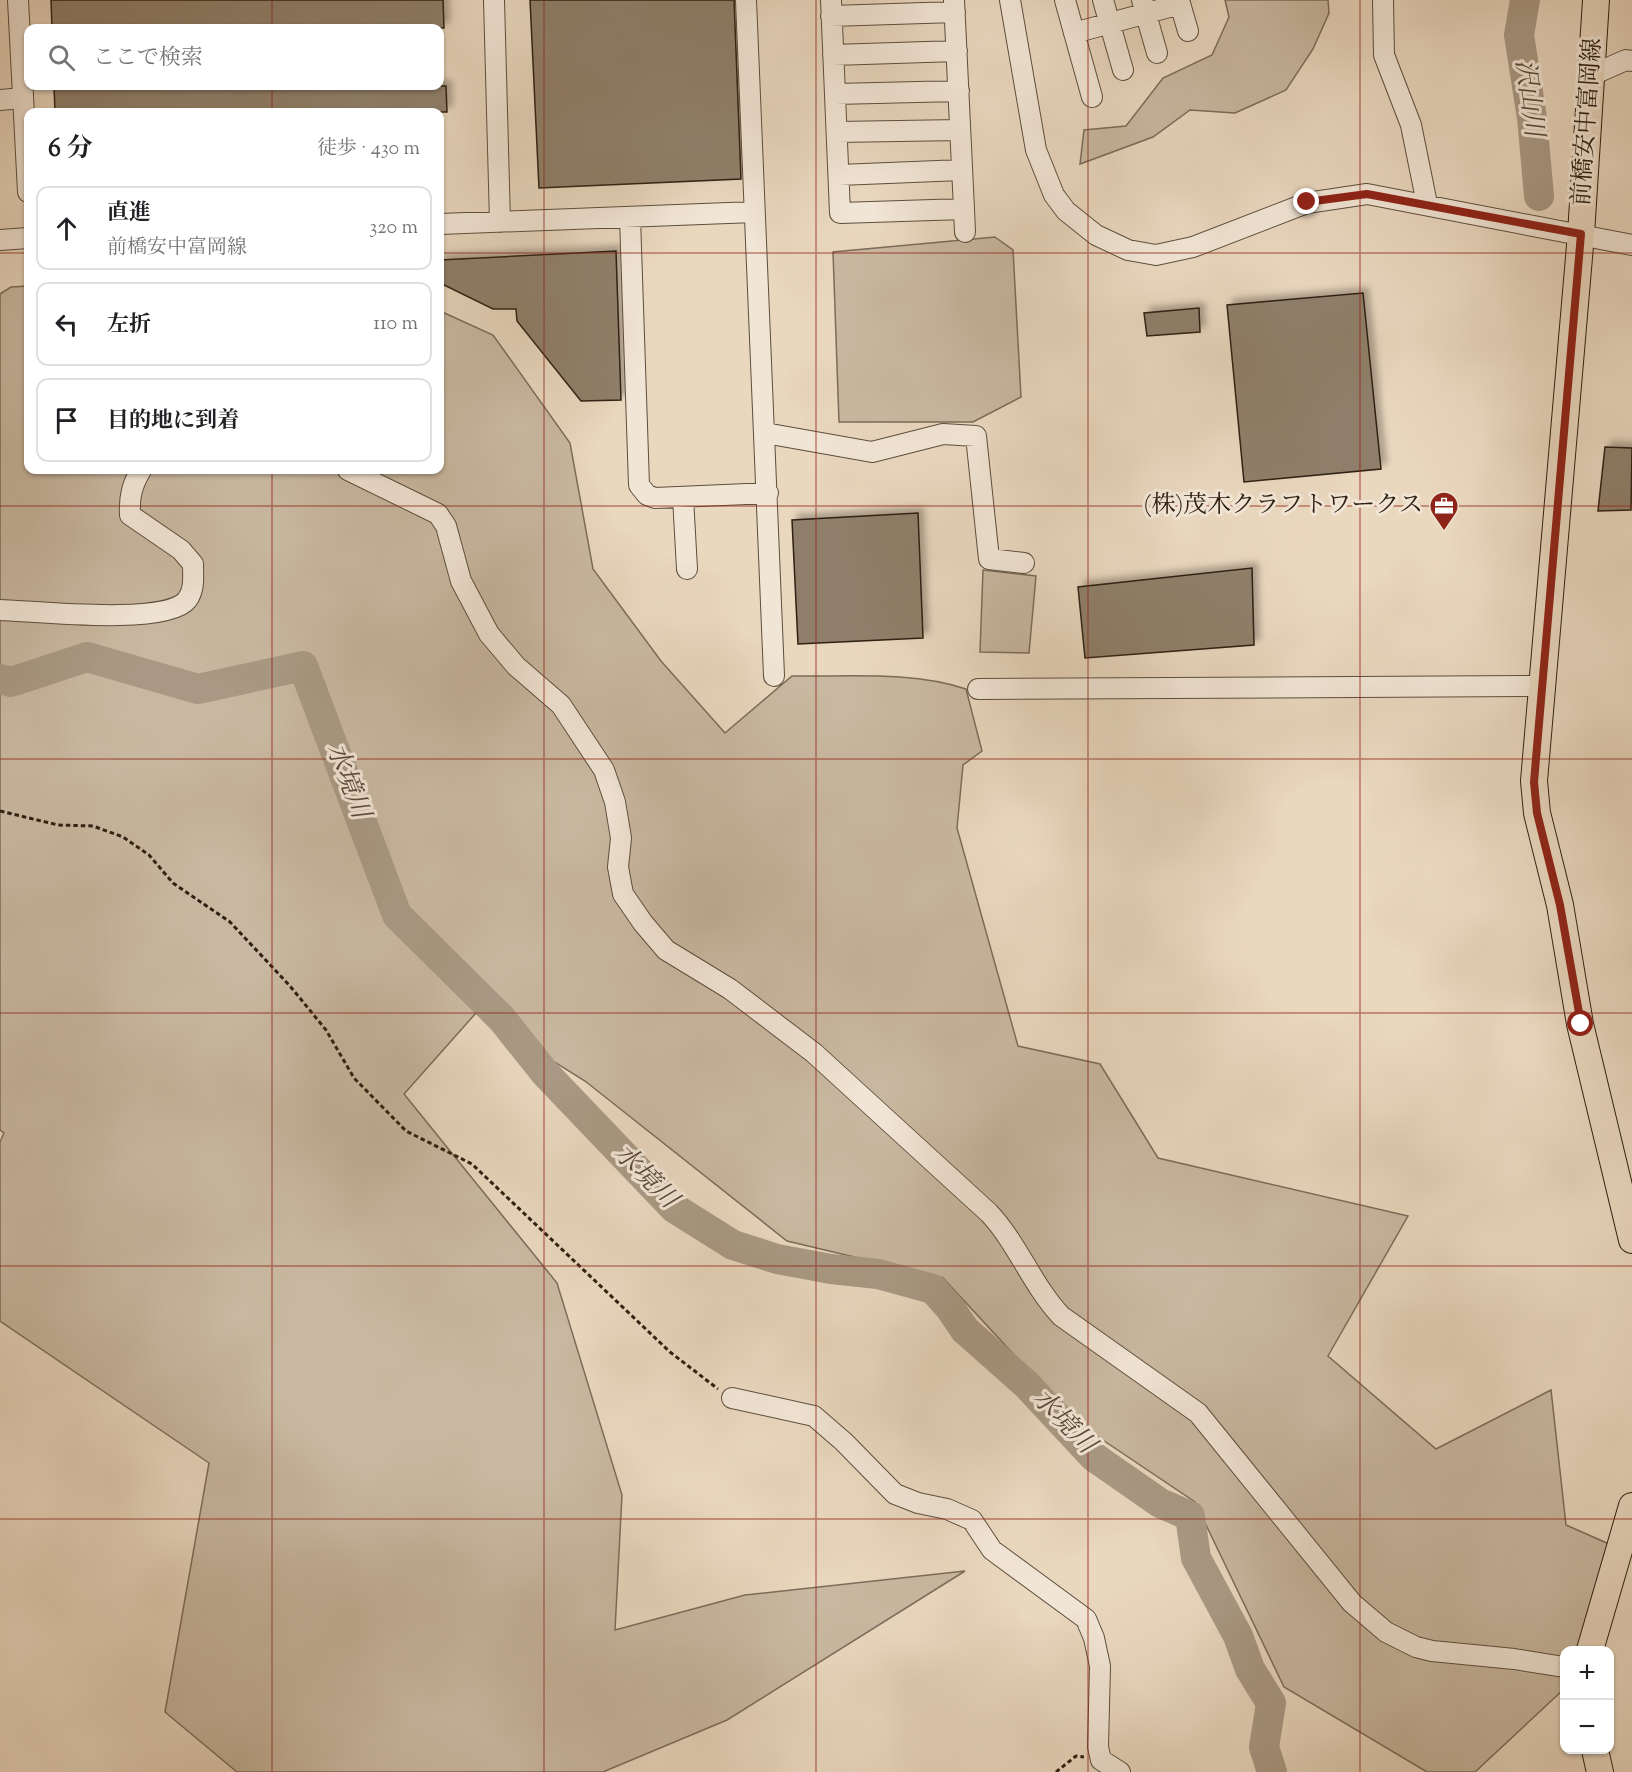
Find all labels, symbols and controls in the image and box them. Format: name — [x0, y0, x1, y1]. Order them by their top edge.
search box — [24, 24, 444, 90]
street label: 前橋安中富岡線 — [1565, 37, 1611, 207]
icon: search — [45, 41, 78, 74]
text: ここで検索 — [93, 43, 203, 75]
water label: 沢山川 — [1504, 57, 1552, 142]
text: 6 分 — [48, 131, 92, 168]
text: 徒歩 · 430 m — [317, 135, 420, 164]
route end — [1293, 188, 1319, 214]
text: 直進 — [107, 198, 151, 230]
icon: ahead — [50, 212, 83, 245]
text: 320 m — [369, 214, 418, 243]
text: 前橋安中富岡線 — [107, 234, 247, 263]
icon: left — [50, 308, 83, 341]
text: 左折 — [107, 310, 151, 342]
text: 110 m — [373, 310, 418, 339]
icon: arrive — [50, 404, 83, 437]
text: 目的地に到着 — [107, 406, 239, 438]
place label: (株)茂木クラフトワークス — [1144, 489, 1423, 523]
office icon: (株)茂木クラフトワークス — [1428, 490, 1460, 532]
water label: 水境川 — [316, 738, 379, 827]
route start — [1567, 1010, 1593, 1036]
water label: 水境川 — [604, 1136, 688, 1220]
water label: 水境川 — [1023, 1381, 1105, 1465]
map controls — [1560, 1646, 1614, 1754]
button: + — [1560, 1646, 1614, 1700]
button: − — [1560, 1700, 1614, 1754]

